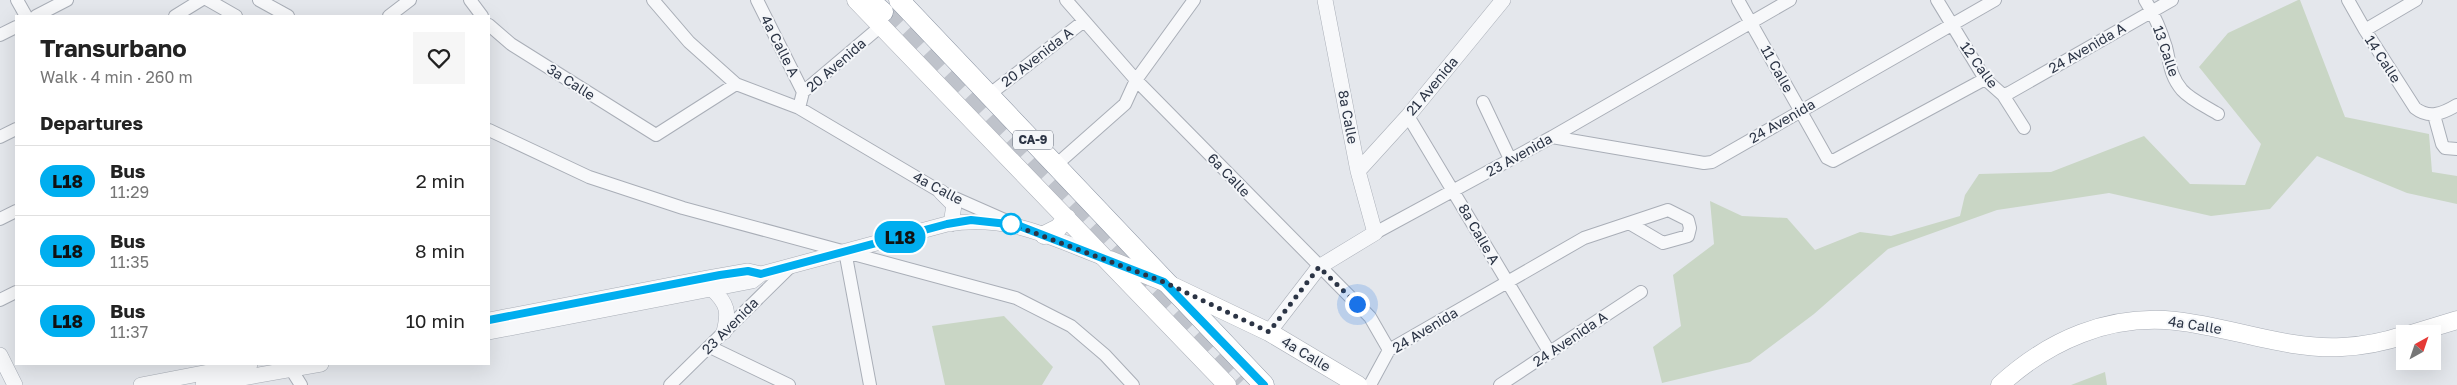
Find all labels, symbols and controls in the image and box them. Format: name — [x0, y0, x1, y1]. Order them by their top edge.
street label: 4a Calle A — [758, 12, 804, 80]
street label: 24 Avenida A — [2045, 18, 2129, 76]
street label: 20 Avenida A — [997, 23, 1076, 90]
street label: 13 Calle — [2150, 23, 2183, 79]
button: heart — [413, 32, 465, 84]
street label: 14 Calle — [2362, 32, 2405, 86]
text: Transurbano — [40, 33, 187, 62]
street label: 20 Avenida — [802, 34, 869, 95]
street label: 12 Calle — [1957, 38, 2002, 91]
street label: 11 Calle — [1758, 42, 1797, 95]
street label: 21 Avenida — [1402, 53, 1461, 119]
street label: 3a Calle — [544, 60, 599, 103]
text: Walk · 4 min · 260 m — [40, 67, 193, 87]
street label: 8a Calle — [1335, 89, 1362, 145]
street label: 24 Avenida — [1746, 95, 1818, 146]
text: Departures — [40, 111, 143, 134]
street label: 23 Avenida — [1483, 129, 1555, 180]
road number: CA-9 — [1013, 130, 1053, 150]
street label: 6a Calle — [1204, 149, 1254, 200]
text: Bus — [110, 159, 145, 182]
street label: 4a Calle — [910, 167, 966, 208]
text: 2 min — [416, 169, 465, 192]
text: L18 — [52, 170, 83, 192]
text: 11:29 — [110, 182, 149, 202]
street label: 8a Calle A — [1455, 200, 1504, 268]
unlabelled marker — [1000, 213, 1022, 235]
line badge: L18 — [871, 221, 929, 253]
text: L18 — [884, 226, 916, 248]
text: Bus — [110, 229, 145, 252]
text: 8 min — [415, 239, 465, 262]
text: L18 — [52, 240, 83, 262]
text: 11:35 — [110, 252, 149, 272]
your location — [1345, 292, 1370, 317]
street label: 23 Avenida — [698, 294, 761, 357]
text: Bus — [110, 299, 145, 322]
street label: 24 Avenida — [1389, 303, 1461, 356]
street label: 24 Avenida A — [1529, 307, 1611, 370]
text: 10 min — [406, 309, 465, 332]
text: L18 — [52, 310, 83, 332]
street label: 4a Calle — [2167, 312, 2223, 337]
text: 11:37 — [110, 322, 148, 342]
north arrow — [2396, 325, 2441, 370]
map controls — [2396, 325, 2441, 370]
street label: 4a Calle — [1279, 332, 1334, 375]

